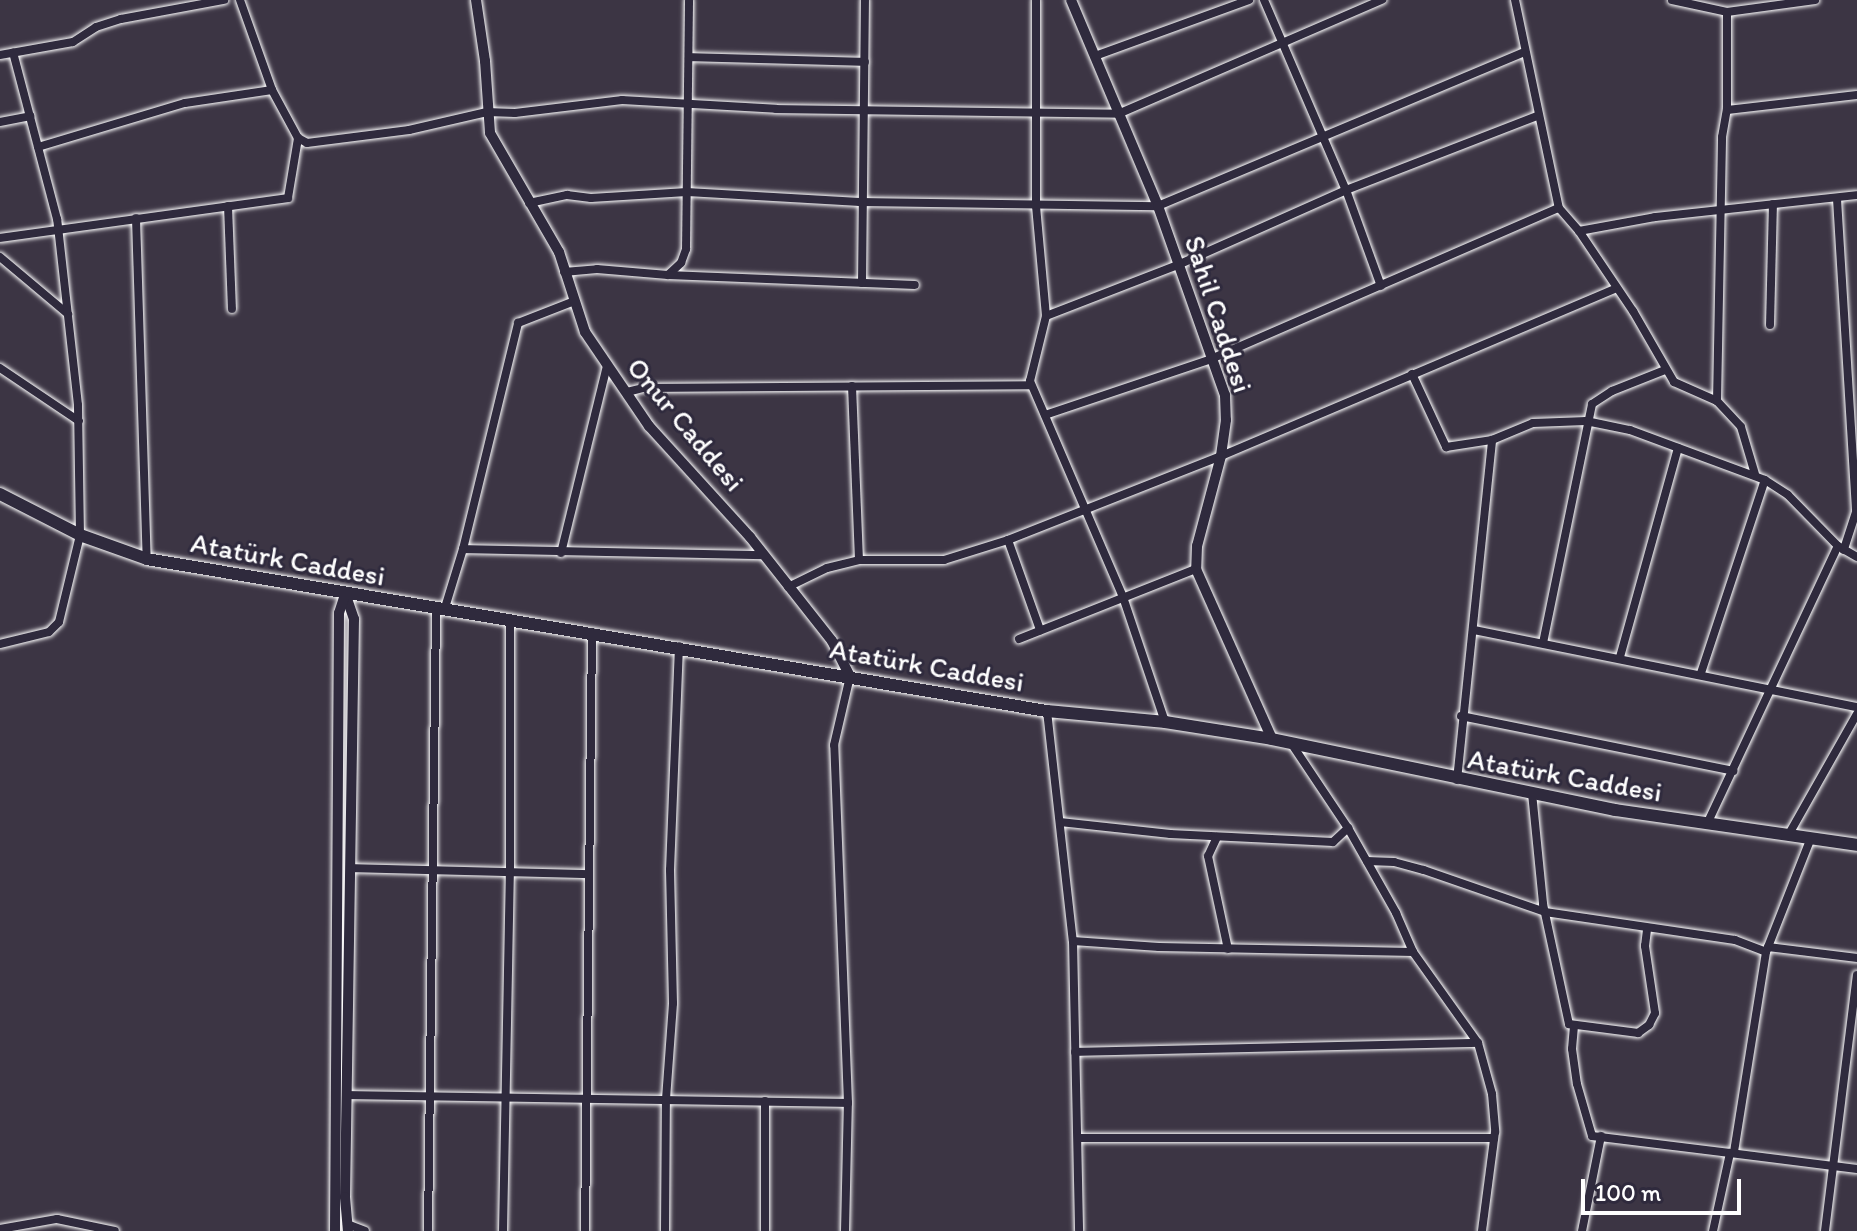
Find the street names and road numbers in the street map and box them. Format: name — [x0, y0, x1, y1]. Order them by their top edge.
street label: Sahil Caddesi — [1178, 231, 1260, 397]
street label: Onur Caddesi — [620, 350, 752, 498]
street label: Atatürk Caddesi — [188, 525, 388, 593]
street label: Atatürk Caddesi — [827, 631, 1027, 699]
street label: Atatürk Caddesi — [1465, 741, 1665, 809]

